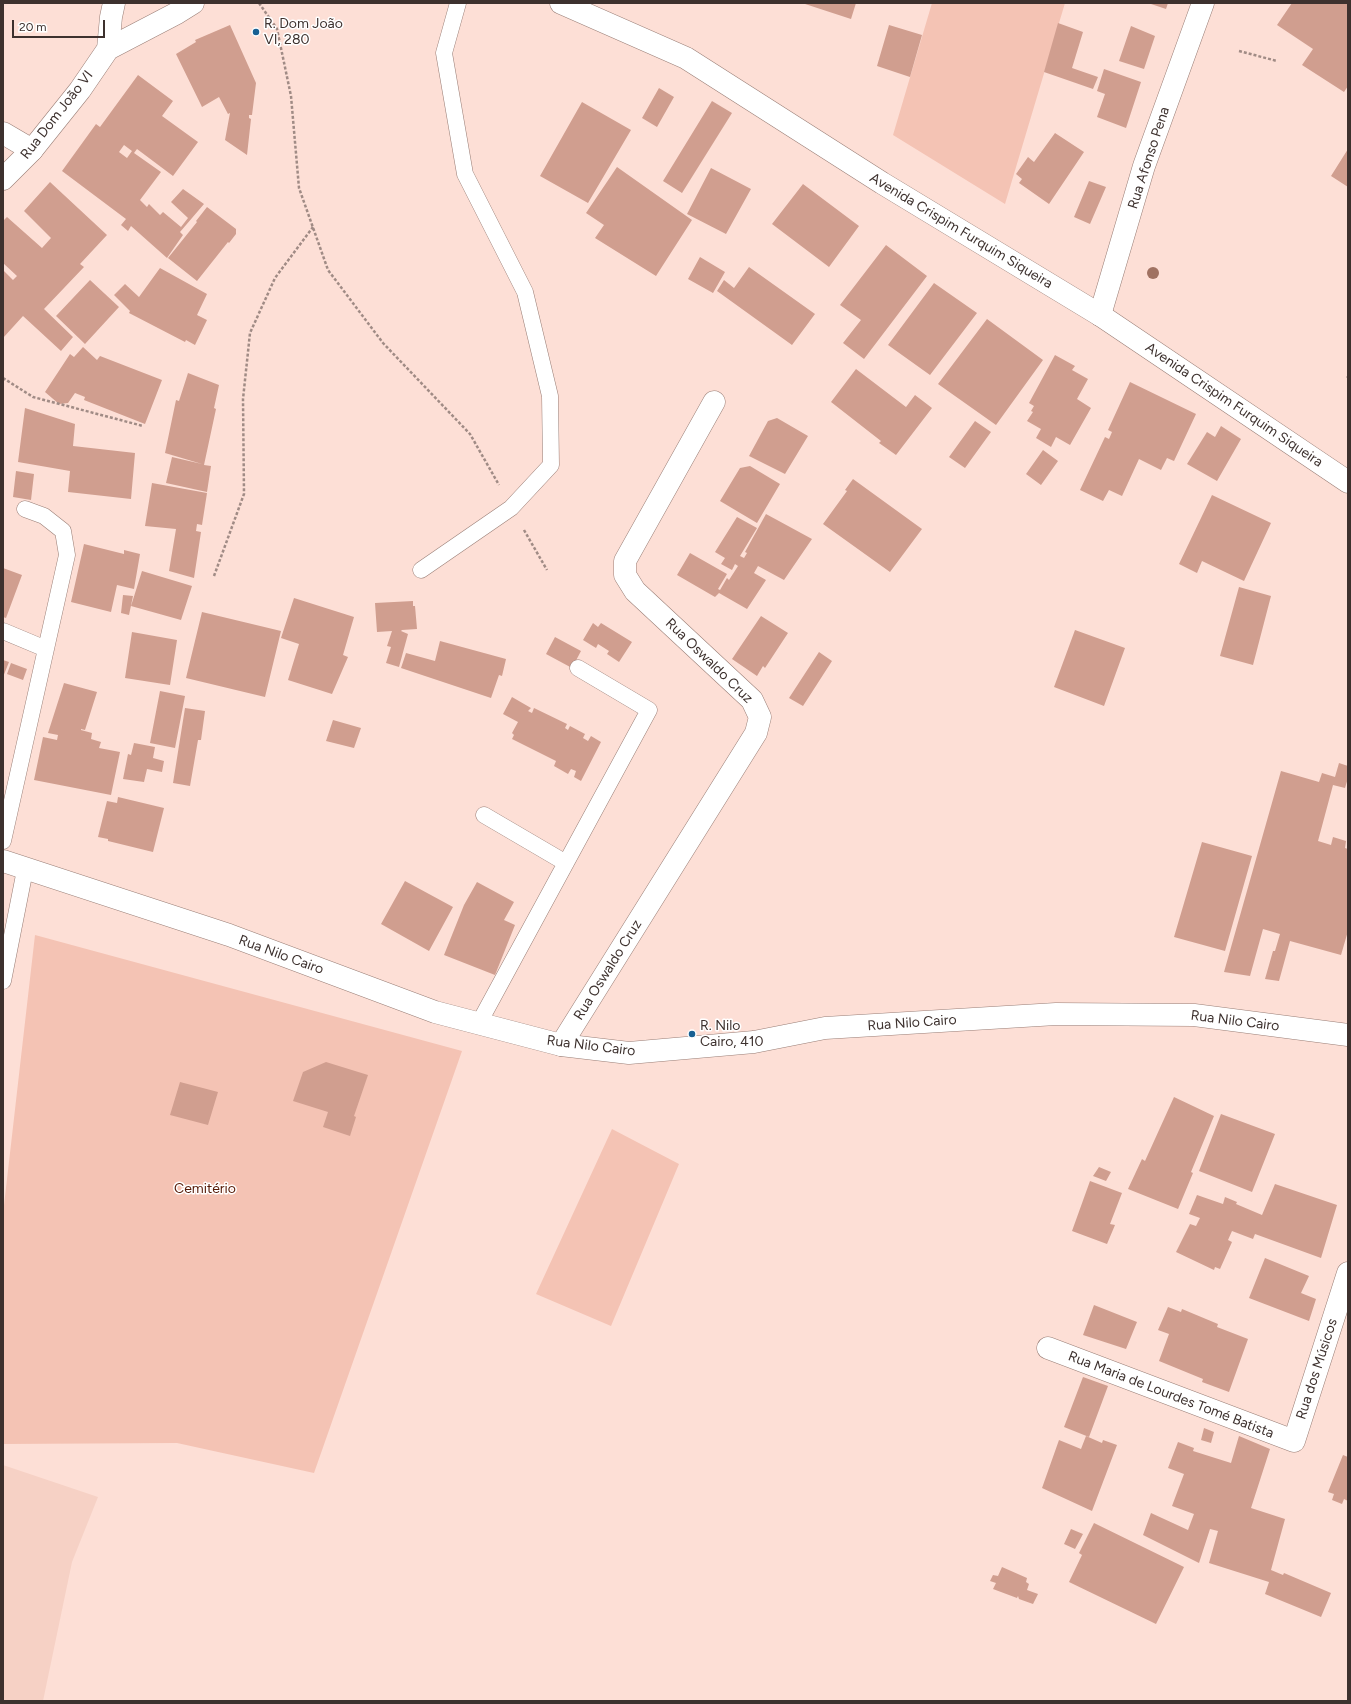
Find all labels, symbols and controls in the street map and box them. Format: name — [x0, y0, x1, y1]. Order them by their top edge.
scale bar — [14, 12, 107, 38]
place label: R. Dom João VI, 280 — [264, 16, 343, 48]
text: 20 m — [19, 20, 47, 34]
marker: R. Dom João VI, 280 — [251, 27, 261, 37]
street label: Rua Dom João VI — [17, 67, 97, 163]
street label: Rua Afonso Pena — [1125, 105, 1173, 211]
street label: Avenida Crispim Furquim Siqueira — [866, 170, 1056, 292]
street label: Avenida Crispim Furquim Siqueira — [1142, 339, 1326, 471]
street label: Rua Oswaldo Cruz — [662, 615, 756, 707]
street label: Rua Oswaldo Cruz — [570, 917, 646, 1023]
street label: Rua Nilo Cairo — [236, 932, 326, 978]
street label: Rua Nilo Cairo — [1190, 1007, 1280, 1035]
street label: Rua Nilo Cairo — [867, 1012, 957, 1034]
place label: R. Nilo Cairo, 410 — [700, 1018, 763, 1050]
marker: R. Nilo Cairo, 410 — [687, 1029, 697, 1039]
street label: Rua Nilo Cairo — [546, 1032, 636, 1060]
park label: Cemitério — [174, 1181, 236, 1197]
street label: Rua dos Músicos — [1293, 1316, 1341, 1422]
street label: Rua Maria de Lourdes Tomé Batista — [1066, 1348, 1276, 1442]

